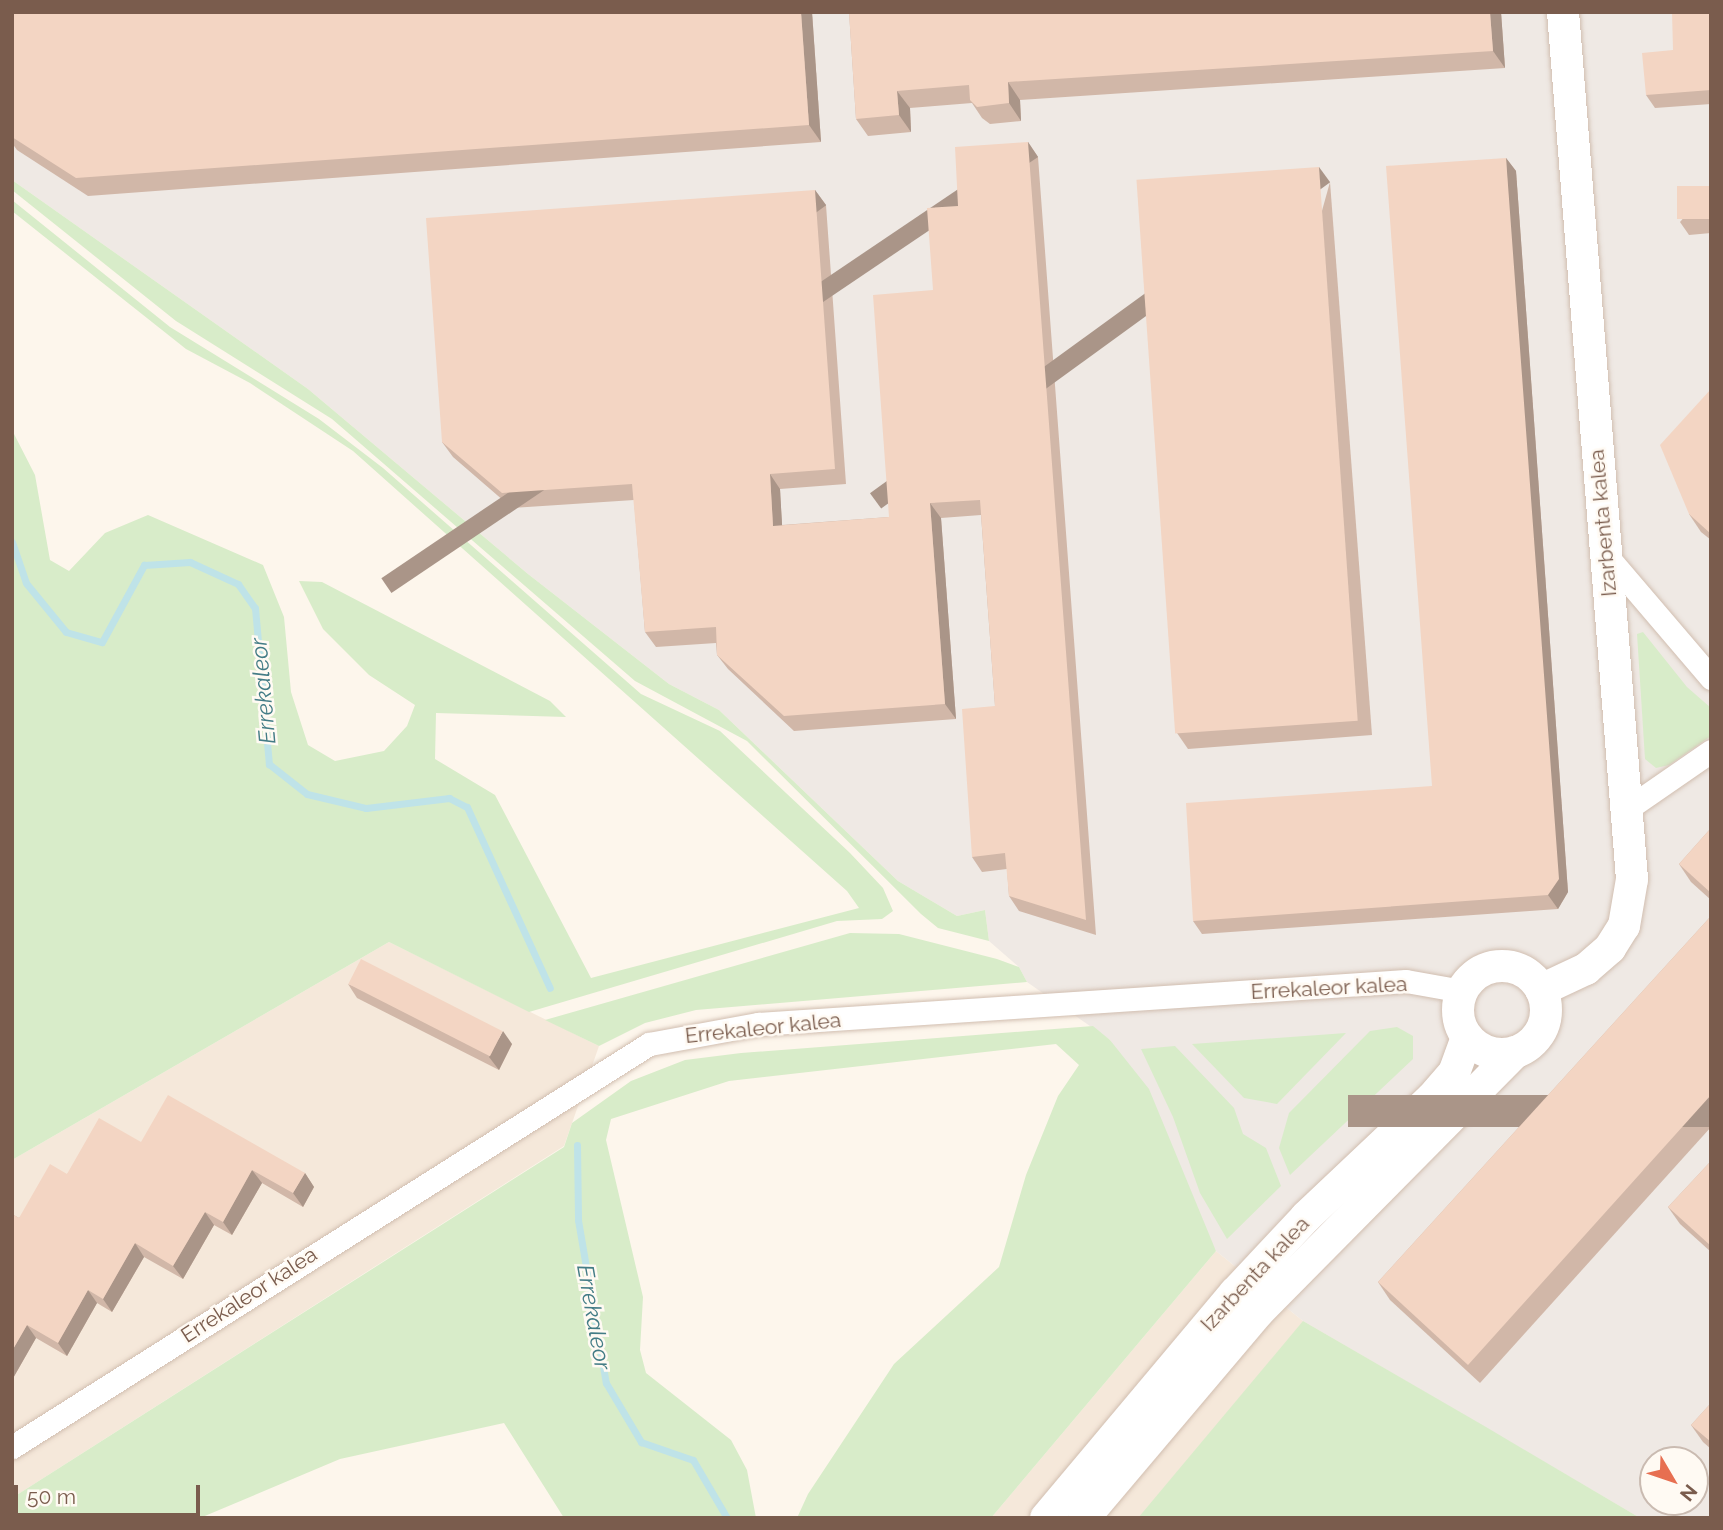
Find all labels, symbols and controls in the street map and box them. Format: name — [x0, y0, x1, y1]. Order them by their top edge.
street label: Izarbenta kalea — [1584, 448, 1622, 598]
water label: Errekaleor — [245, 637, 281, 745]
street label: Errekaleor kalea — [1250, 971, 1408, 1005]
street label: Errekaleor kalea — [684, 1007, 842, 1049]
street label: Izarbenta kalea — [1195, 1211, 1315, 1337]
street label: Errekaleor kalea — [176, 1242, 322, 1348]
water label: Errekaleor — [571, 1262, 617, 1372]
north arrow — [1639, 1446, 1709, 1516]
scale bar — [18, 1470, 203, 1514]
text: N — [1676, 1480, 1702, 1506]
text: 50 m — [27, 1484, 76, 1509]

